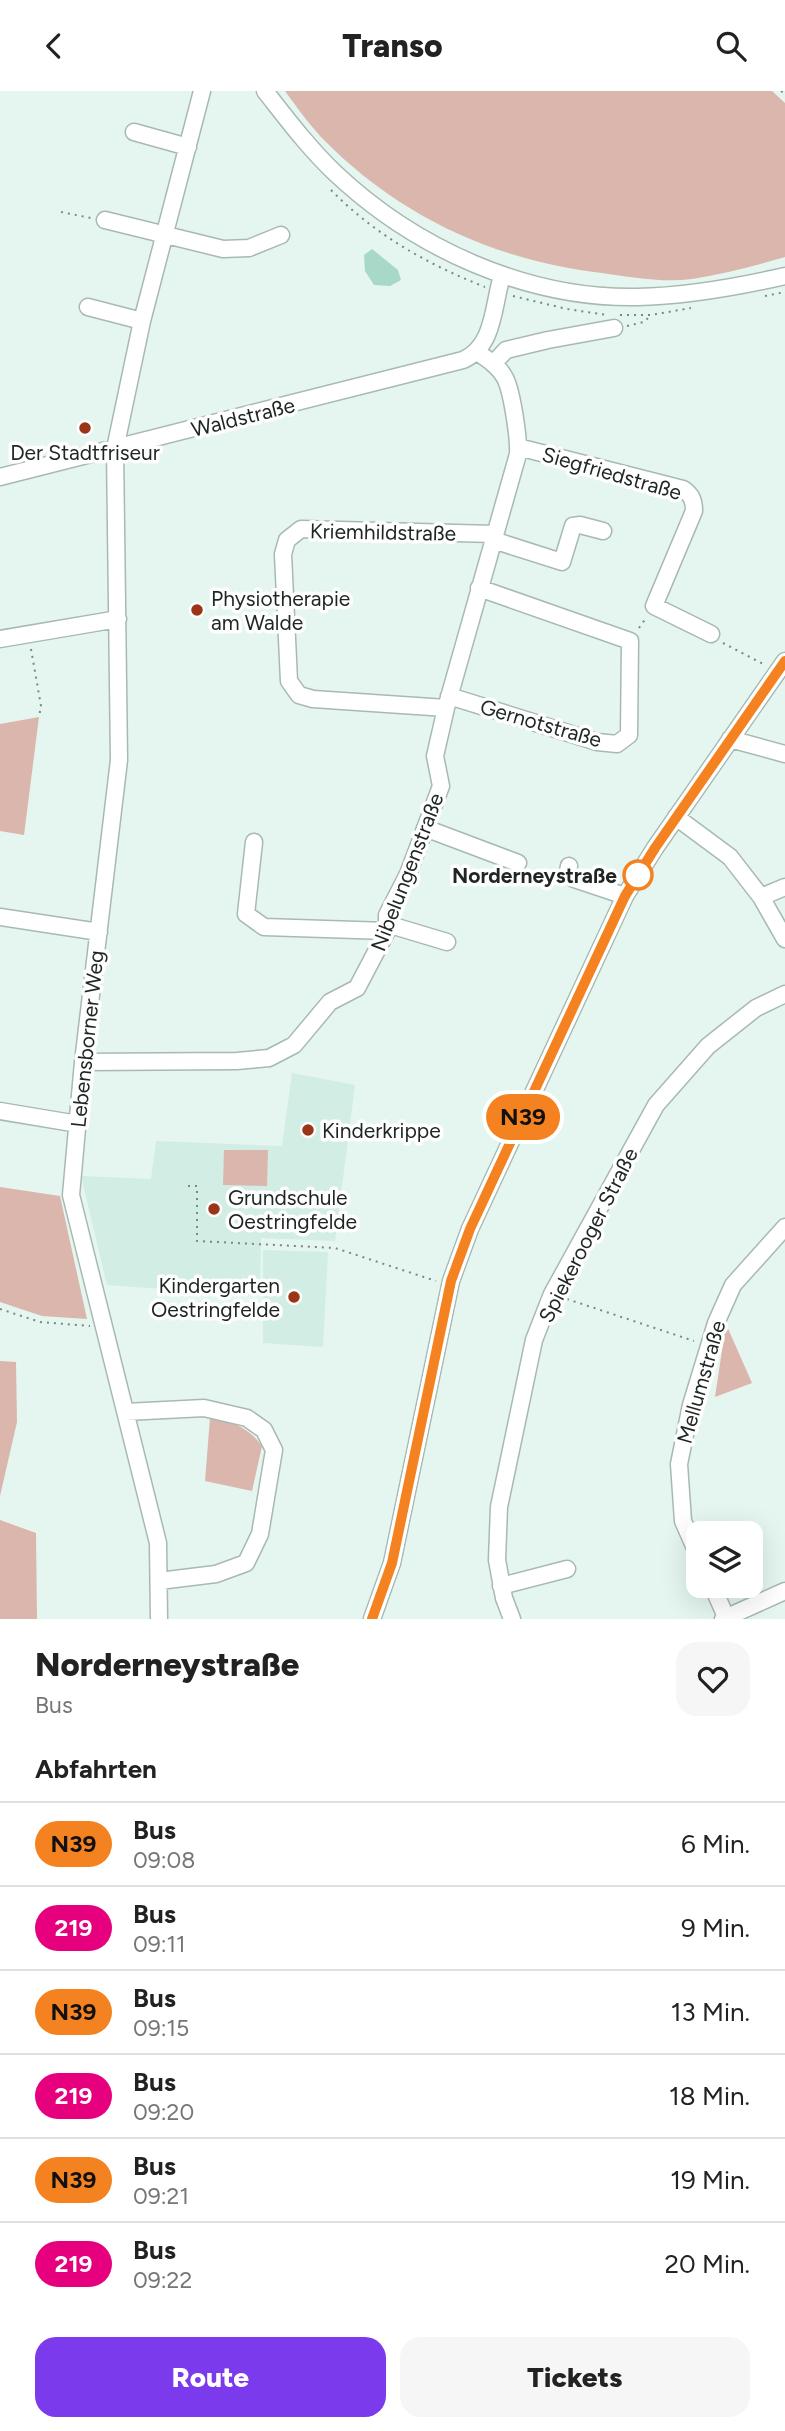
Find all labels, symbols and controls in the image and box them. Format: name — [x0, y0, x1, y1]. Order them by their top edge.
icon: back — [35, 27, 73, 65]
text: Transo — [342, 27, 443, 65]
icon: search — [712, 27, 750, 65]
street label: Waldstraße — [189, 392, 297, 442]
marker: Der Stadtfriseur — [77, 420, 93, 436]
place label: Der Stadtfriseur — [10, 440, 160, 465]
street label: Siegfriedstraße — [539, 441, 685, 505]
street label: Kriemhildstraße — [310, 518, 456, 546]
place label: Physiotherapie am Walde — [211, 586, 350, 635]
marker: Physiotherapie am Walde — [189, 602, 205, 618]
street label: Gernotstraße — [477, 694, 605, 752]
street label: Nibelungenstraße — [365, 789, 449, 955]
marker: Norderneystraße — [623, 860, 653, 890]
place label: Norderneystraße — [452, 863, 617, 888]
street label: Lebensborner Weg — [65, 949, 109, 1129]
line badge: N39 — [483, 1094, 563, 1140]
text: N39 — [500, 1102, 546, 1131]
place label: Kinderkrippe — [322, 1118, 441, 1143]
marker: Kinderkrippe — [300, 1122, 316, 1138]
street label: Spiekerooger Straße — [533, 1144, 643, 1326]
place label: Grundschule Oestringfelde — [228, 1185, 357, 1234]
marker: Grundschule Oestringfelde — [206, 1201, 222, 1217]
place label: Kindergarten Oestringfelde — [151, 1273, 280, 1322]
marker: Kindergarten Oestringfelde — [286, 1289, 302, 1305]
street label: Mellumstraße — [671, 1318, 731, 1446]
map controls — [686, 1521, 763, 1598]
button: layers — [686, 1521, 763, 1598]
button: heart — [676, 1642, 750, 1716]
text: Norderneystraße — [35, 1645, 299, 1684]
text: Bus — [35, 1691, 73, 1719]
text: Abfahrten — [35, 1753, 157, 1785]
text: Bus — [133, 1814, 176, 1846]
text: 6 Min. — [681, 1828, 750, 1860]
text: N39 — [51, 1829, 96, 1858]
text: 09:08 — [133, 1846, 195, 1874]
text: Bus — [133, 1898, 176, 1930]
text: 9 Min. — [681, 1912, 750, 1944]
text: 219 — [55, 1913, 92, 1942]
text: 09:11 — [133, 1930, 186, 1958]
text: Bus — [133, 1982, 176, 2014]
text: 13 Min. — [671, 1996, 750, 2028]
text: N39 — [51, 1997, 96, 2026]
text: 09:15 — [133, 2014, 189, 2042]
text: Bus — [133, 2066, 176, 2098]
text: 18 Min. — [669, 2080, 750, 2112]
text: 219 — [55, 2081, 92, 2110]
text: 09:20 — [133, 2098, 194, 2126]
text: Bus — [133, 2150, 176, 2182]
text: 19 Min. — [670, 2164, 750, 2196]
text: N39 — [51, 2165, 96, 2194]
text: 09:21 — [133, 2182, 189, 2210]
text: Bus — [133, 2234, 176, 2266]
text: 20 Min. — [664, 2248, 750, 2280]
text: 219 — [55, 2249, 92, 2278]
text: 09:22 — [133, 2266, 192, 2294]
button: Route — [35, 2337, 386, 2417]
button: Tickets — [400, 2337, 750, 2417]

